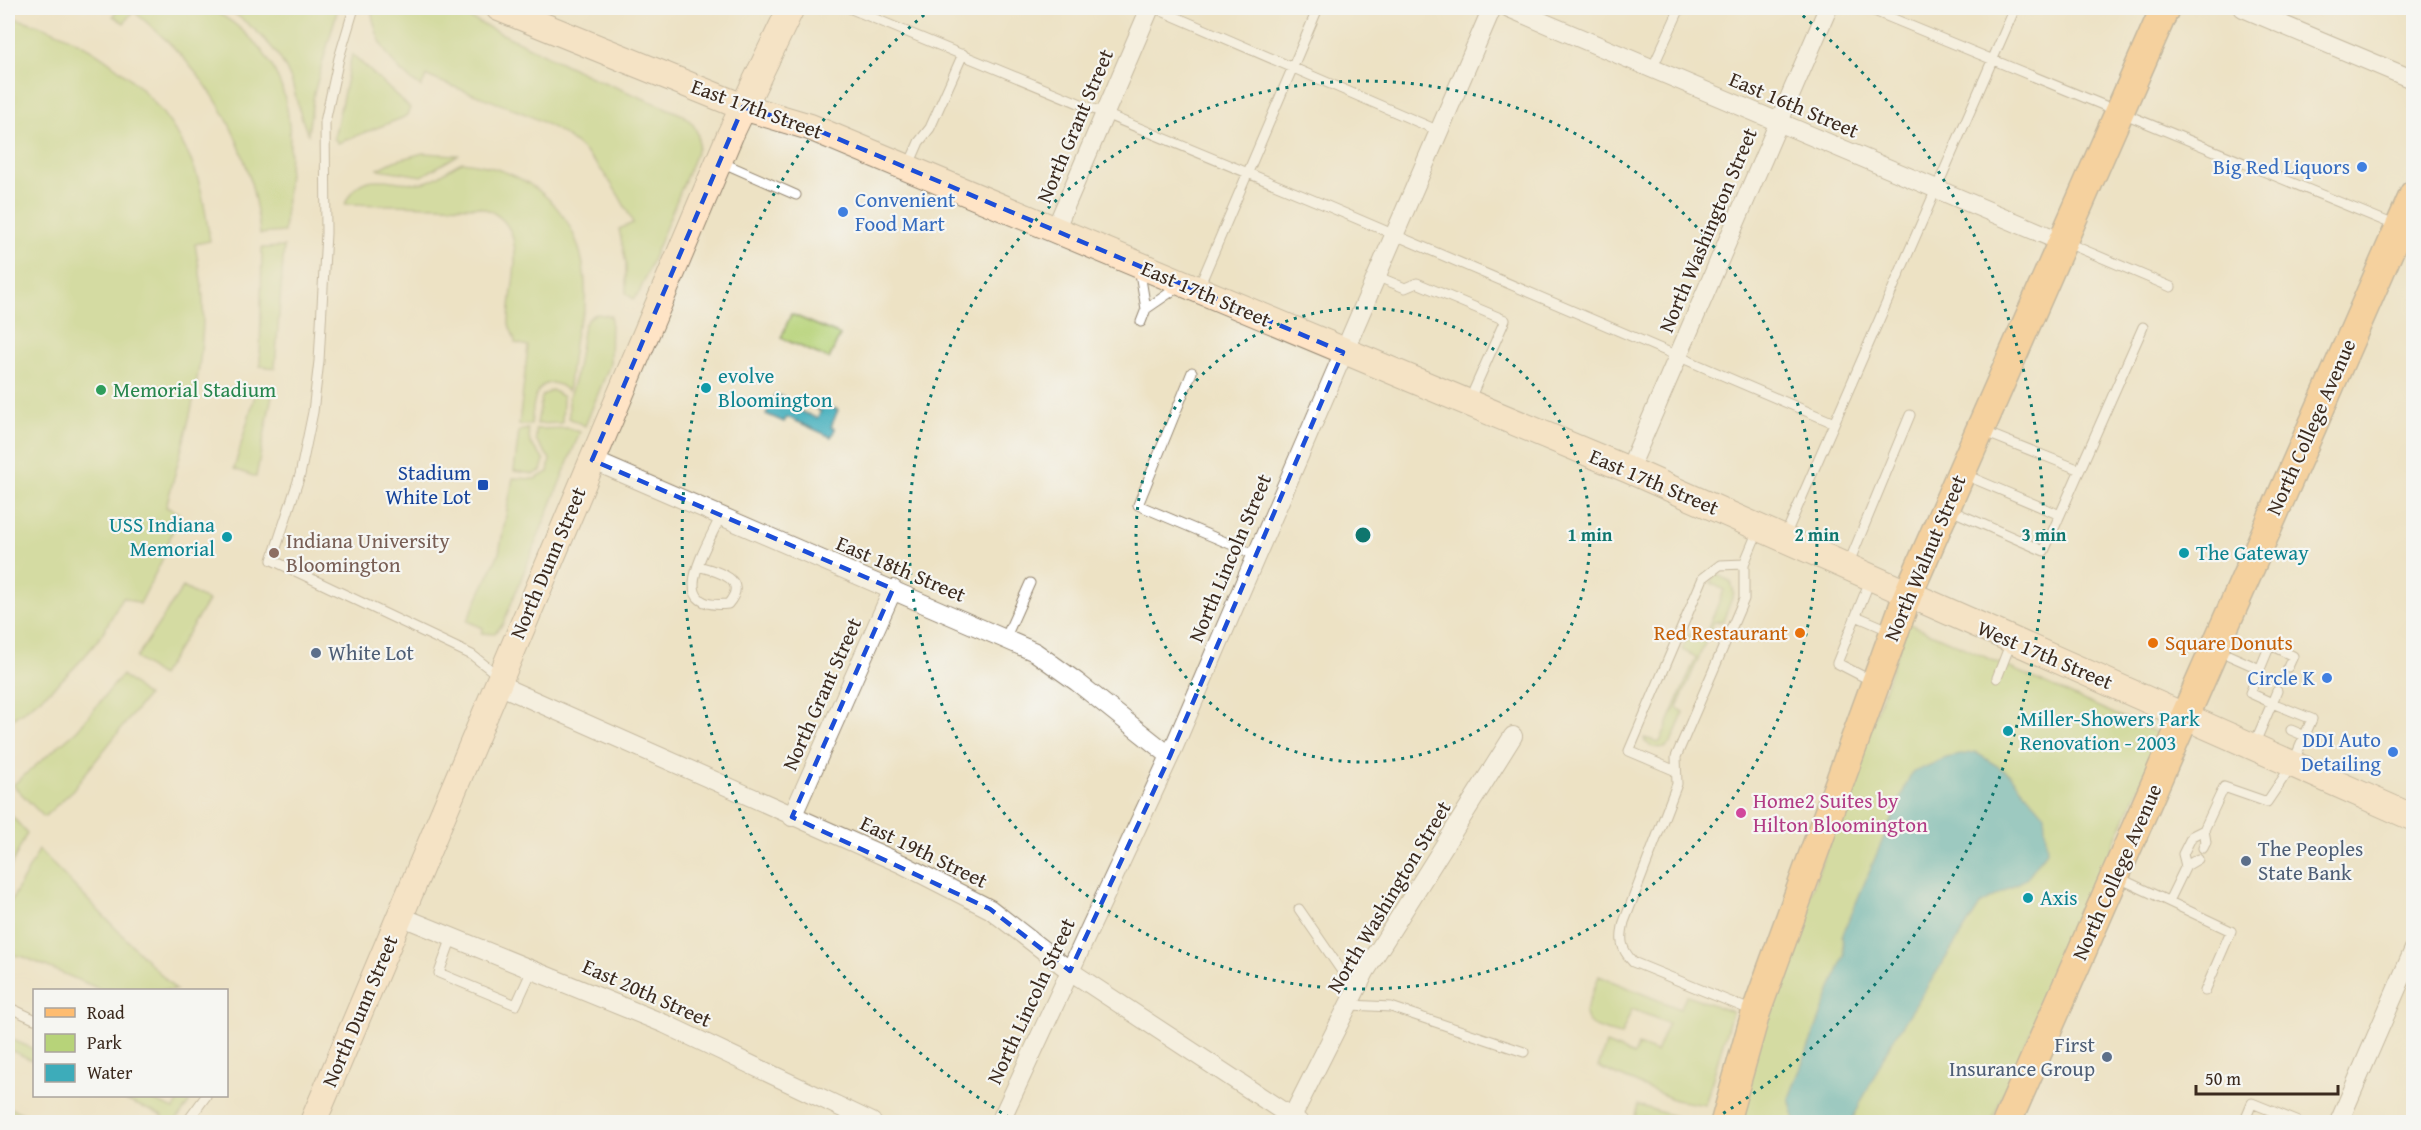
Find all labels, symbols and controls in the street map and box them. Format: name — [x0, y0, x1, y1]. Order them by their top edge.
street label: North Grant Street — [1028, 43, 1121, 208]
street label: East 16th Street — [1725, 63, 1864, 146]
street label: East 17th Street — [687, 70, 828, 147]
street label: North Washington Street — [1650, 122, 1765, 337]
place label: Big Red Liquors — [2213, 151, 2350, 182]
marker: Big Red Liquors — [2355, 160, 2369, 174]
place label: Convenient Food Mart — [855, 184, 956, 239]
marker: Convenient Food Mart — [836, 205, 850, 219]
street label: East 17th Street — [1137, 252, 1276, 335]
street label: North College Avenue — [2258, 334, 2363, 520]
place label: evolve Bloomington — [718, 360, 833, 415]
place label: Memorial Stadium — [113, 374, 276, 405]
marker: evolve Bloomington — [699, 381, 713, 395]
marker: Memorial Stadium — [94, 383, 108, 397]
street label: East 17th Street — [1585, 440, 1724, 523]
place label: Stadium White Lot — [385, 457, 472, 512]
street label: North Lincoln Street — [1180, 468, 1279, 647]
street label: North Walnut Street — [1875, 469, 1974, 646]
marker: Stadium White Lot — [476, 478, 490, 492]
street label: North Dunn Street — [502, 481, 594, 644]
place label: USS Indiana Memorial — [109, 509, 215, 564]
text: 1 min — [1568, 521, 1613, 548]
text: 2 min — [1795, 521, 1840, 548]
text: 3 min — [2022, 521, 2067, 548]
place label: Indiana University Bloomington — [286, 525, 450, 580]
centre of rings — [1353, 525, 1373, 545]
street label: East 18th Street — [832, 527, 971, 610]
marker: USS Indiana Memorial — [220, 530, 234, 544]
place label: The Gateway — [2196, 537, 2309, 568]
marker: Indiana University Bloomington — [267, 546, 281, 560]
marker: The Gateway — [2177, 546, 2191, 560]
street label: North Grant Street — [774, 612, 869, 775]
street label: West 17th Street — [1973, 612, 2118, 697]
place label: Red Restaurant — [1654, 617, 1789, 648]
marker: Red Restaurant — [1793, 626, 1807, 640]
place label: Square Donuts — [2165, 627, 2293, 658]
marker: Square Donuts — [2146, 636, 2160, 650]
place label: White Lot — [328, 637, 414, 668]
marker: White Lot — [309, 646, 323, 660]
place label: Circle K — [2248, 662, 2316, 693]
marker: Circle K — [2320, 671, 2334, 685]
place label: Miller-Showers Park Renovation - 2003 — [2020, 703, 2200, 758]
marker: Miller-Showers Park Renovation - 2003 — [2001, 724, 2015, 738]
place label: DDI Auto Detailing — [2301, 724, 2382, 779]
marker: DDI Auto Detailing — [2386, 745, 2400, 759]
street label: North College Avenue — [2064, 779, 2169, 965]
place label: Home2 Suites by Hilton Bloomington — [1753, 785, 1928, 840]
street label: North Washington Street — [1319, 794, 1459, 999]
marker: Home2 Suites by Hilton Bloomington — [1734, 806, 1748, 820]
street label: East 19th Street — [855, 807, 994, 896]
place label: The Peoples State Bank — [2258, 833, 2363, 888]
marker: The Peoples State Bank — [2239, 854, 2253, 868]
place label: Axis — [2040, 882, 2078, 913]
marker: Axis — [2021, 891, 2035, 905]
street label: North Lincoln Street — [978, 912, 1083, 1089]
street label: North Dunn Street — [314, 929, 406, 1092]
street label: East 20th Street — [578, 950, 717, 1035]
legend — [33, 989, 228, 1097]
text: Road — [87, 999, 125, 1026]
text: Park — [87, 1029, 123, 1056]
place label: First Insurance Group — [1949, 1029, 2096, 1084]
marker: First Insurance Group — [2100, 1050, 2114, 1064]
scale bar — [2196, 1058, 2338, 1096]
text: Water — [87, 1059, 133, 1086]
text: 50 m — [2205, 1065, 2241, 1092]

